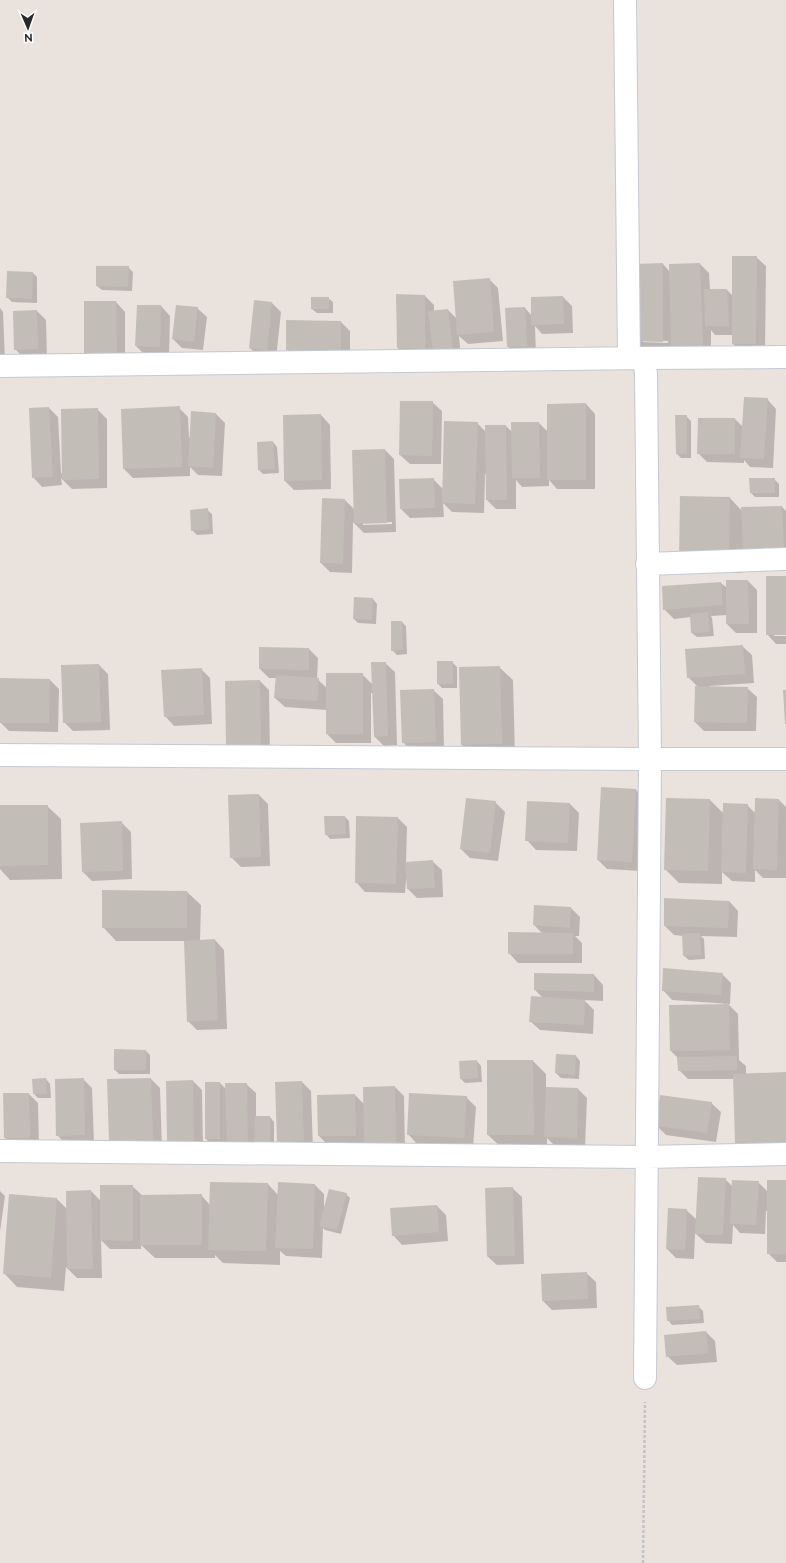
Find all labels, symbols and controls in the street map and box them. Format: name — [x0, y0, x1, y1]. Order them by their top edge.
north arrow — [8, 8, 48, 48]
text: N — [24, 31, 33, 44]

